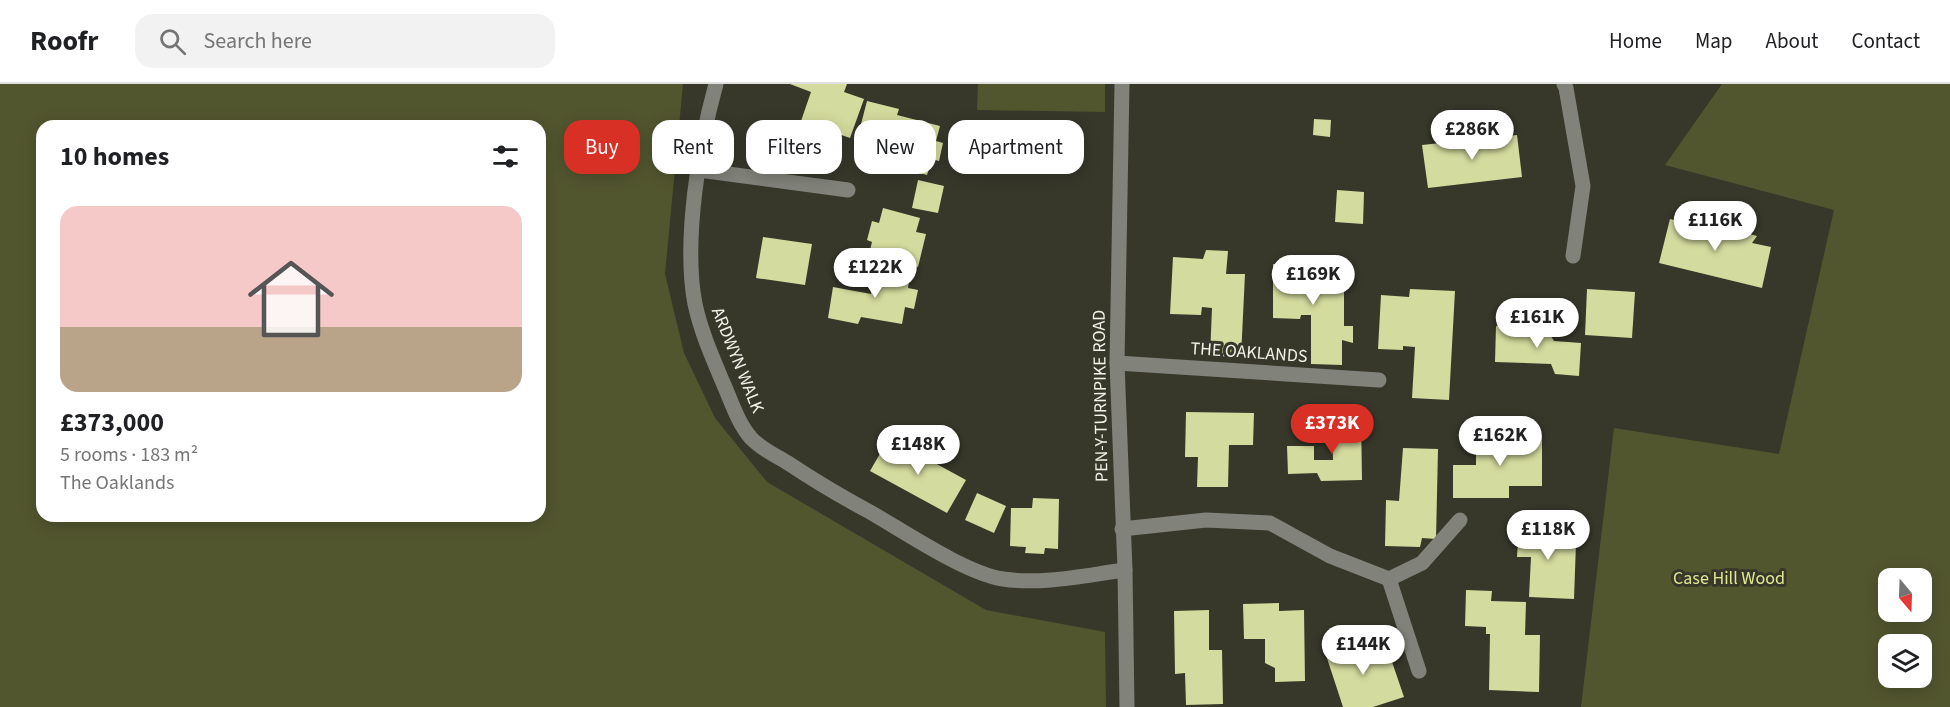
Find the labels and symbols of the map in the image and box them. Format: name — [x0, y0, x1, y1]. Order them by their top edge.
pin: £286K — [1430, 110, 1514, 161]
pin: £116K — [1673, 201, 1757, 252]
pin: £122K — [833, 248, 917, 299]
pin: £169K — [1271, 255, 1355, 306]
pin: £161K — [1495, 298, 1579, 349]
street label: ARDWYN WALK — [705, 304, 770, 417]
street label: PEN-Y-TURNPIKE ROAD — [1086, 310, 1115, 482]
street label: THE OAKLANDS — [1190, 336, 1308, 369]
pin: £373K — [1290, 404, 1374, 455]
pin: £162K — [1458, 416, 1542, 467]
pin: £148K — [876, 425, 960, 476]
pin: £118K — [1506, 510, 1590, 561]
park label: Case Hill Wood — [1673, 566, 1785, 591]
north arrow — [1878, 568, 1932, 622]
pin: £144K — [1321, 625, 1405, 676]

